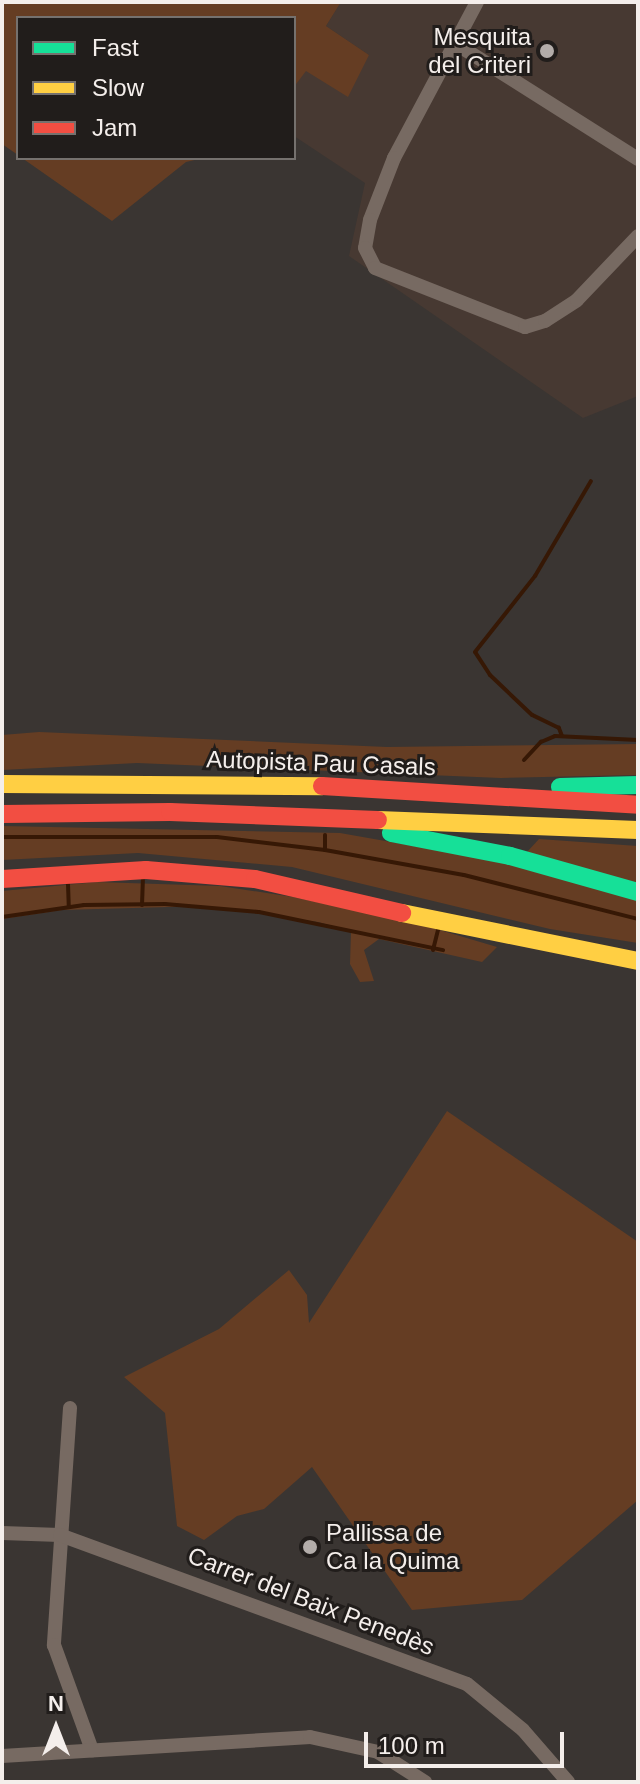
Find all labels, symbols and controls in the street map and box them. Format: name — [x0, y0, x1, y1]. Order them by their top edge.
legend — [16, 16, 296, 160]
place label: Mesquita del Criteri — [428, 23, 531, 79]
text: Fast — [92, 34, 139, 61]
marker: Mesquita del Criteri — [538, 42, 556, 60]
text: Slow — [92, 74, 144, 101]
text: Jam — [92, 114, 137, 141]
street label: Autopista Pau Casals — [206, 745, 436, 781]
place label: Pallissa de Ca la Quima — [326, 1519, 459, 1575]
marker: Pallissa de Ca la Quima — [301, 1538, 319, 1556]
street label: Carrer del Baix Penedès — [184, 1541, 438, 1661]
north arrow — [16, 1688, 96, 1768]
text: N — [48, 1691, 64, 1716]
scale bar — [368, 1716, 568, 1766]
text: 100 m — [378, 1732, 445, 1759]

